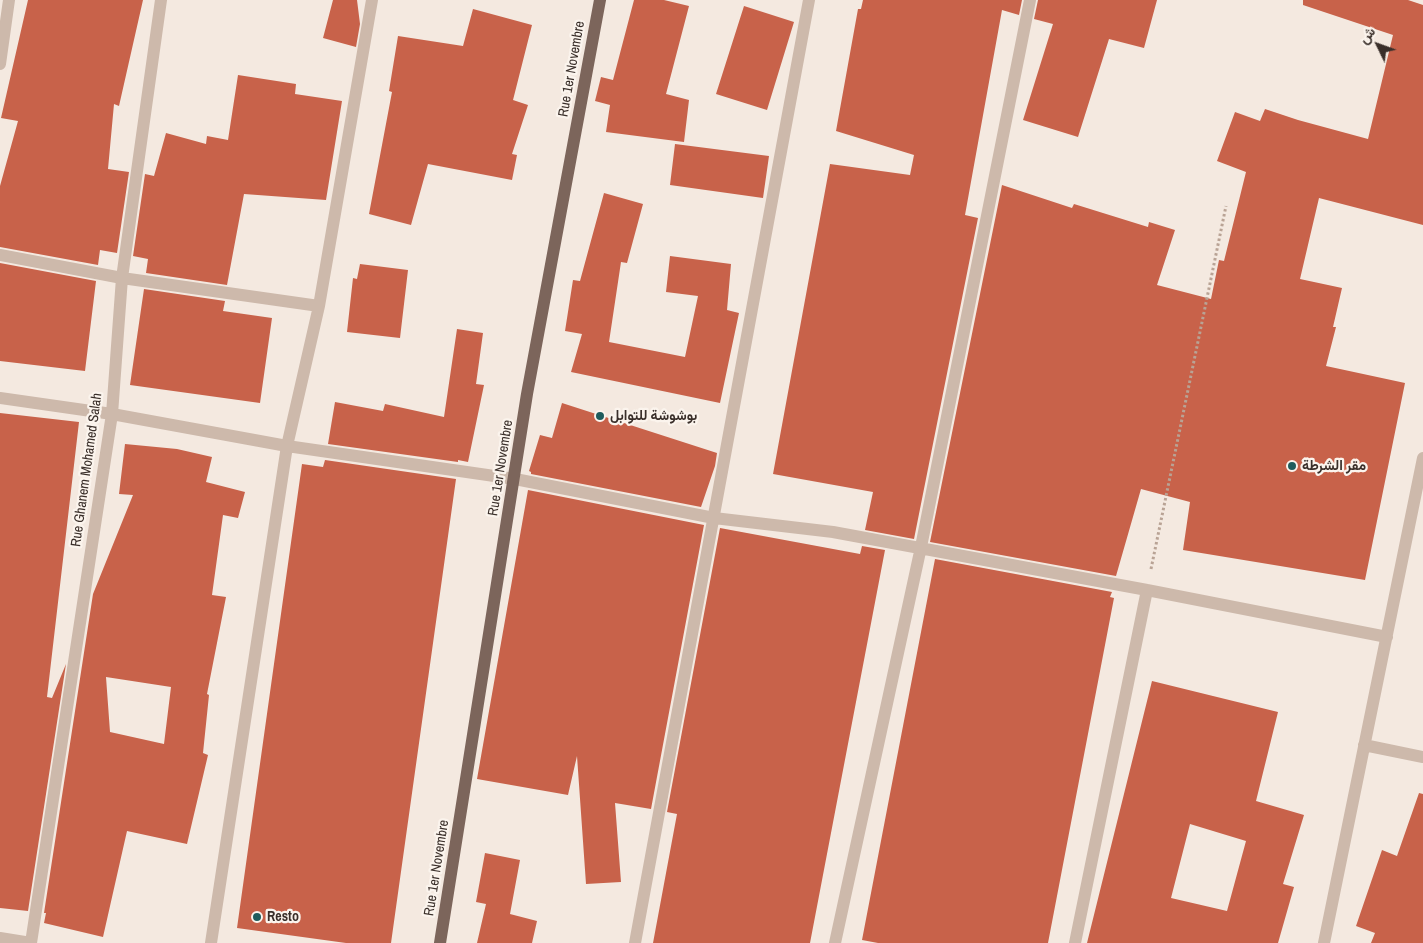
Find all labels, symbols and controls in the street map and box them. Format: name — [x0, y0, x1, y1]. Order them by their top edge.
street label: Rue 1er Novembre — [555, 20, 589, 118]
north arrow — [1353, 20, 1403, 70]
text: ش — [1355, 23, 1379, 47]
street label: Rue Ghanem Mohamed Salah — [68, 392, 106, 548]
place label: بوشوشة للتوابل — [610, 408, 697, 424]
marker: بوشوشة للتوابل — [594, 410, 606, 422]
street label: Rue 1er Novembre — [485, 419, 517, 517]
place label: مقر الشرطة — [1302, 458, 1366, 474]
marker: مقر الشرطة — [1286, 460, 1298, 472]
street label: Rue 1er Novembre — [421, 819, 453, 917]
place label: Resto — [267, 909, 299, 925]
marker: Resto — [251, 911, 263, 923]

